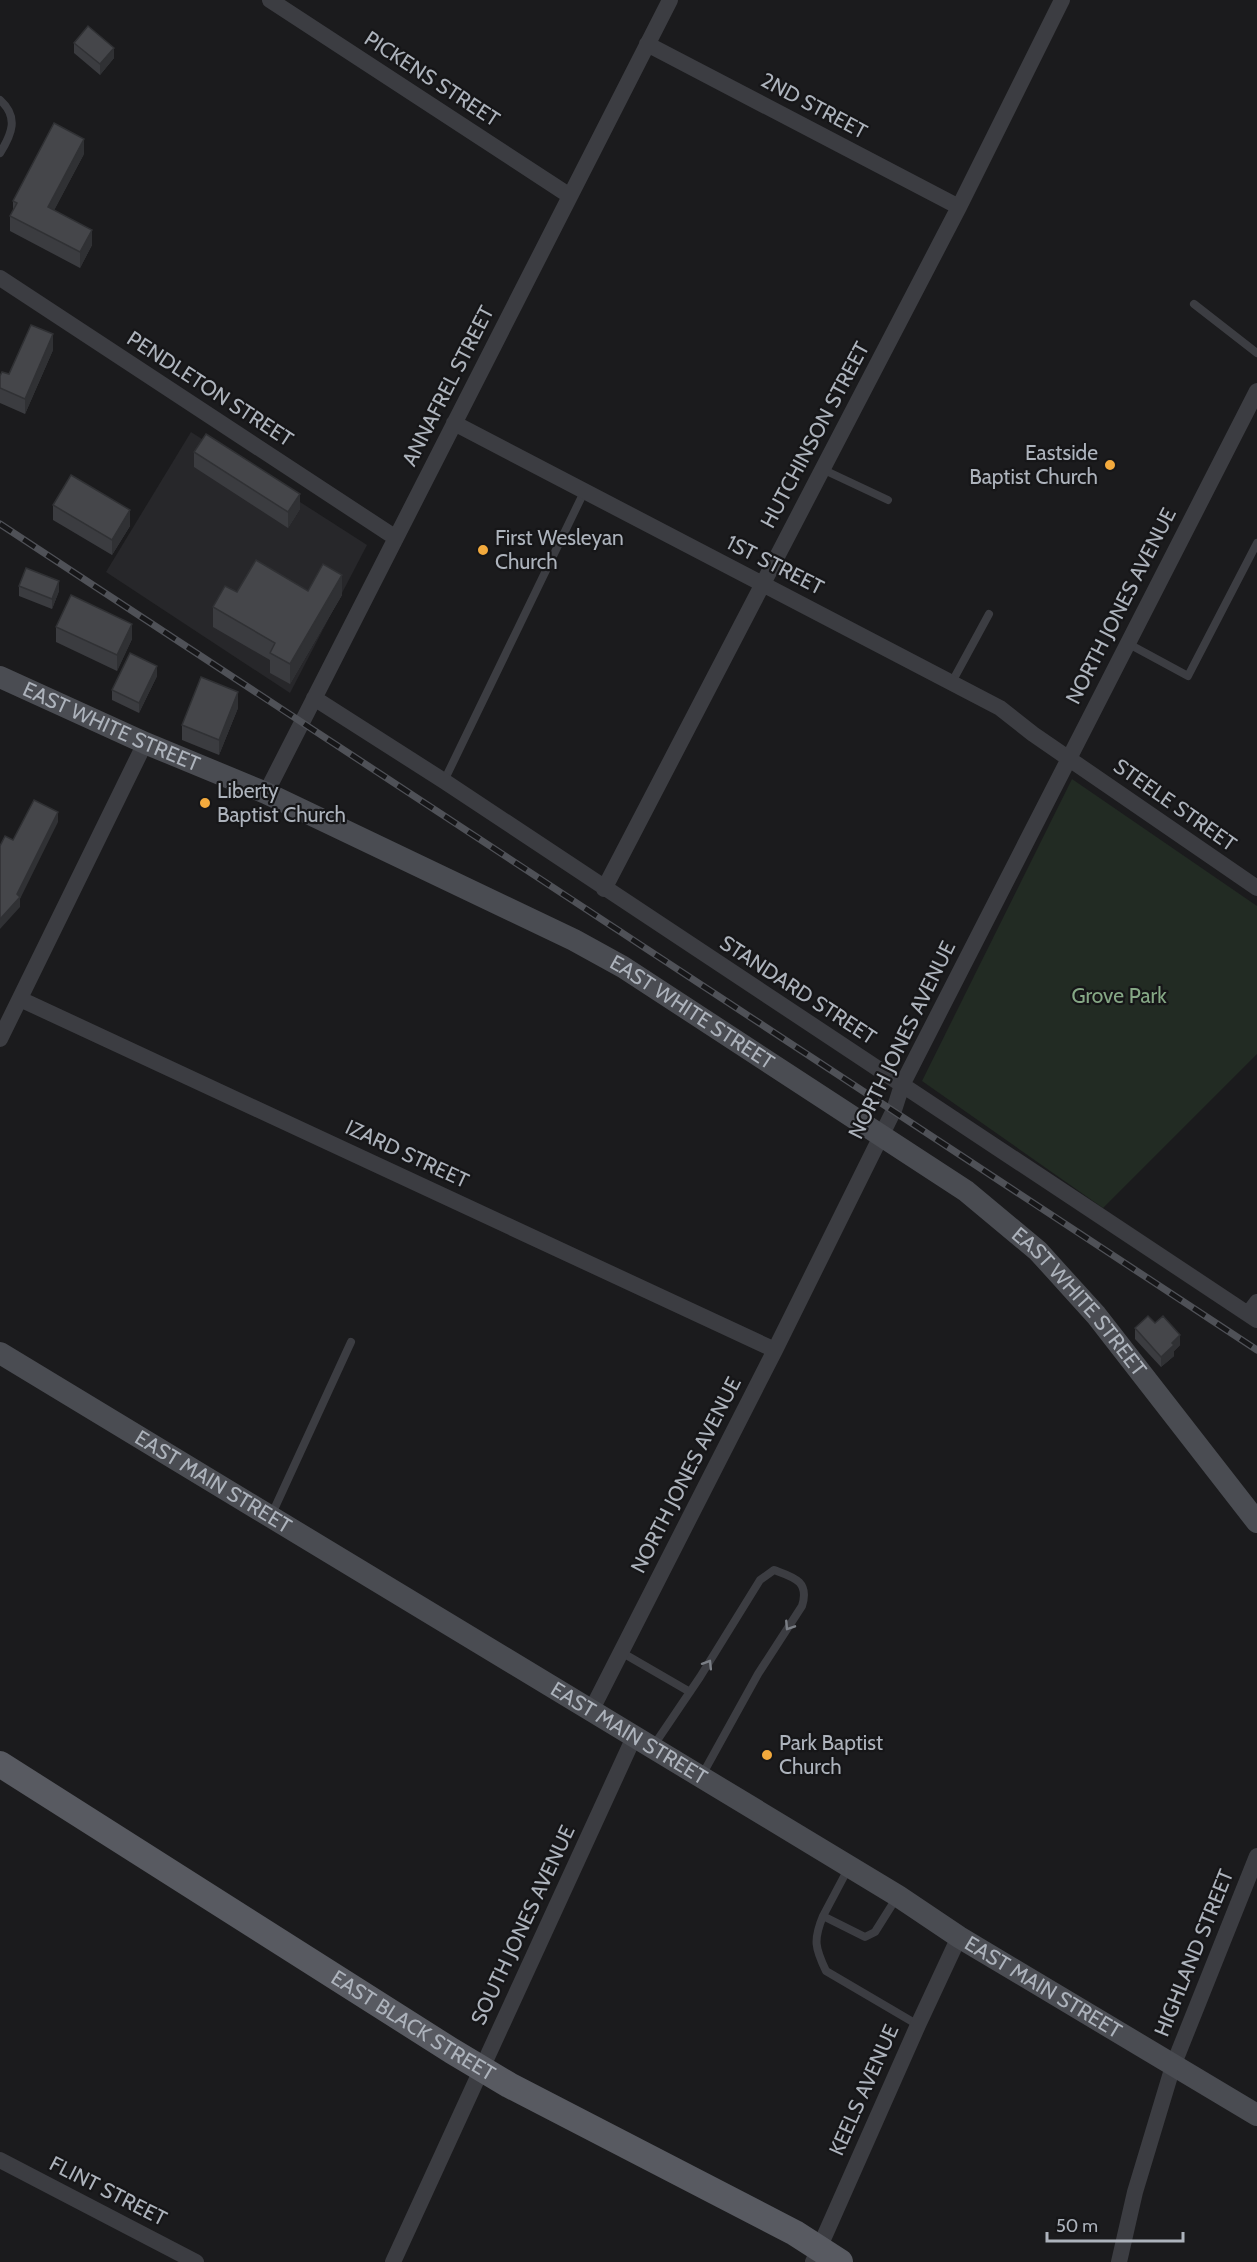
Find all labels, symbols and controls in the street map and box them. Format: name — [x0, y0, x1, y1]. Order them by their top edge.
street label: PICKENS STREET — [360, 26, 505, 132]
street label: 2ND STREET — [757, 67, 871, 144]
street label: ANNAFREL STREET — [396, 301, 499, 470]
street label: PENDLETON STREET — [123, 326, 298, 452]
street label: HUTCHINSON STREET — [755, 337, 874, 532]
place label: Eastside Baptist Church — [969, 440, 1098, 489]
marker: Eastside Baptist Church — [1103, 458, 1117, 472]
street label: NORTH JONES AVENUE — [1060, 503, 1181, 708]
place label: First Wesleyan Church — [495, 525, 624, 574]
street label: 1ST STREET — [723, 529, 828, 600]
marker: First Wesleyan Church — [476, 543, 490, 557]
street label: EAST WHITE STREET — [19, 676, 204, 776]
street label: STEELE STREET — [1109, 753, 1242, 856]
place label: Liberty Baptist Church — [217, 778, 346, 827]
marker: Liberty Baptist Church — [198, 796, 212, 810]
street label: STANDARD STREET — [715, 930, 881, 1049]
street label: NORTH JONES AVENUE — [843, 937, 960, 1143]
street label: EAST WHITE STREET — [606, 949, 779, 1074]
park label: Grove Park — [1071, 983, 1167, 1008]
street label: IZARD STREET — [342, 1114, 473, 1193]
street label: EAST WHITE STREET — [1007, 1222, 1152, 1381]
street label: NORTH JONES AVENUE — [625, 1372, 746, 1577]
street label: EAST MAIN STREET — [131, 1425, 296, 1538]
one-way arrow — [785, 1619, 796, 1630]
one-way arrow — [700, 1660, 712, 1670]
street label: EAST MAIN STREET — [546, 1676, 712, 1790]
place label: Park Baptist Church — [779, 1730, 883, 1779]
marker: Park Baptist Church — [760, 1748, 774, 1762]
street label: SOUTH JONES AVENUE — [465, 1821, 580, 2029]
street label: HIGHLAND STREET — [1149, 1866, 1238, 2040]
street label: EAST MAIN STREET — [961, 1930, 1126, 2043]
street label: EAST BLACK STREET — [327, 1965, 500, 2086]
street label: KEELS AVENUE — [824, 2020, 904, 2159]
street label: FLINT STREET — [45, 2150, 171, 2231]
scale bar — [1047, 2205, 1184, 2243]
text: 50 m — [1056, 2215, 1098, 2237]

